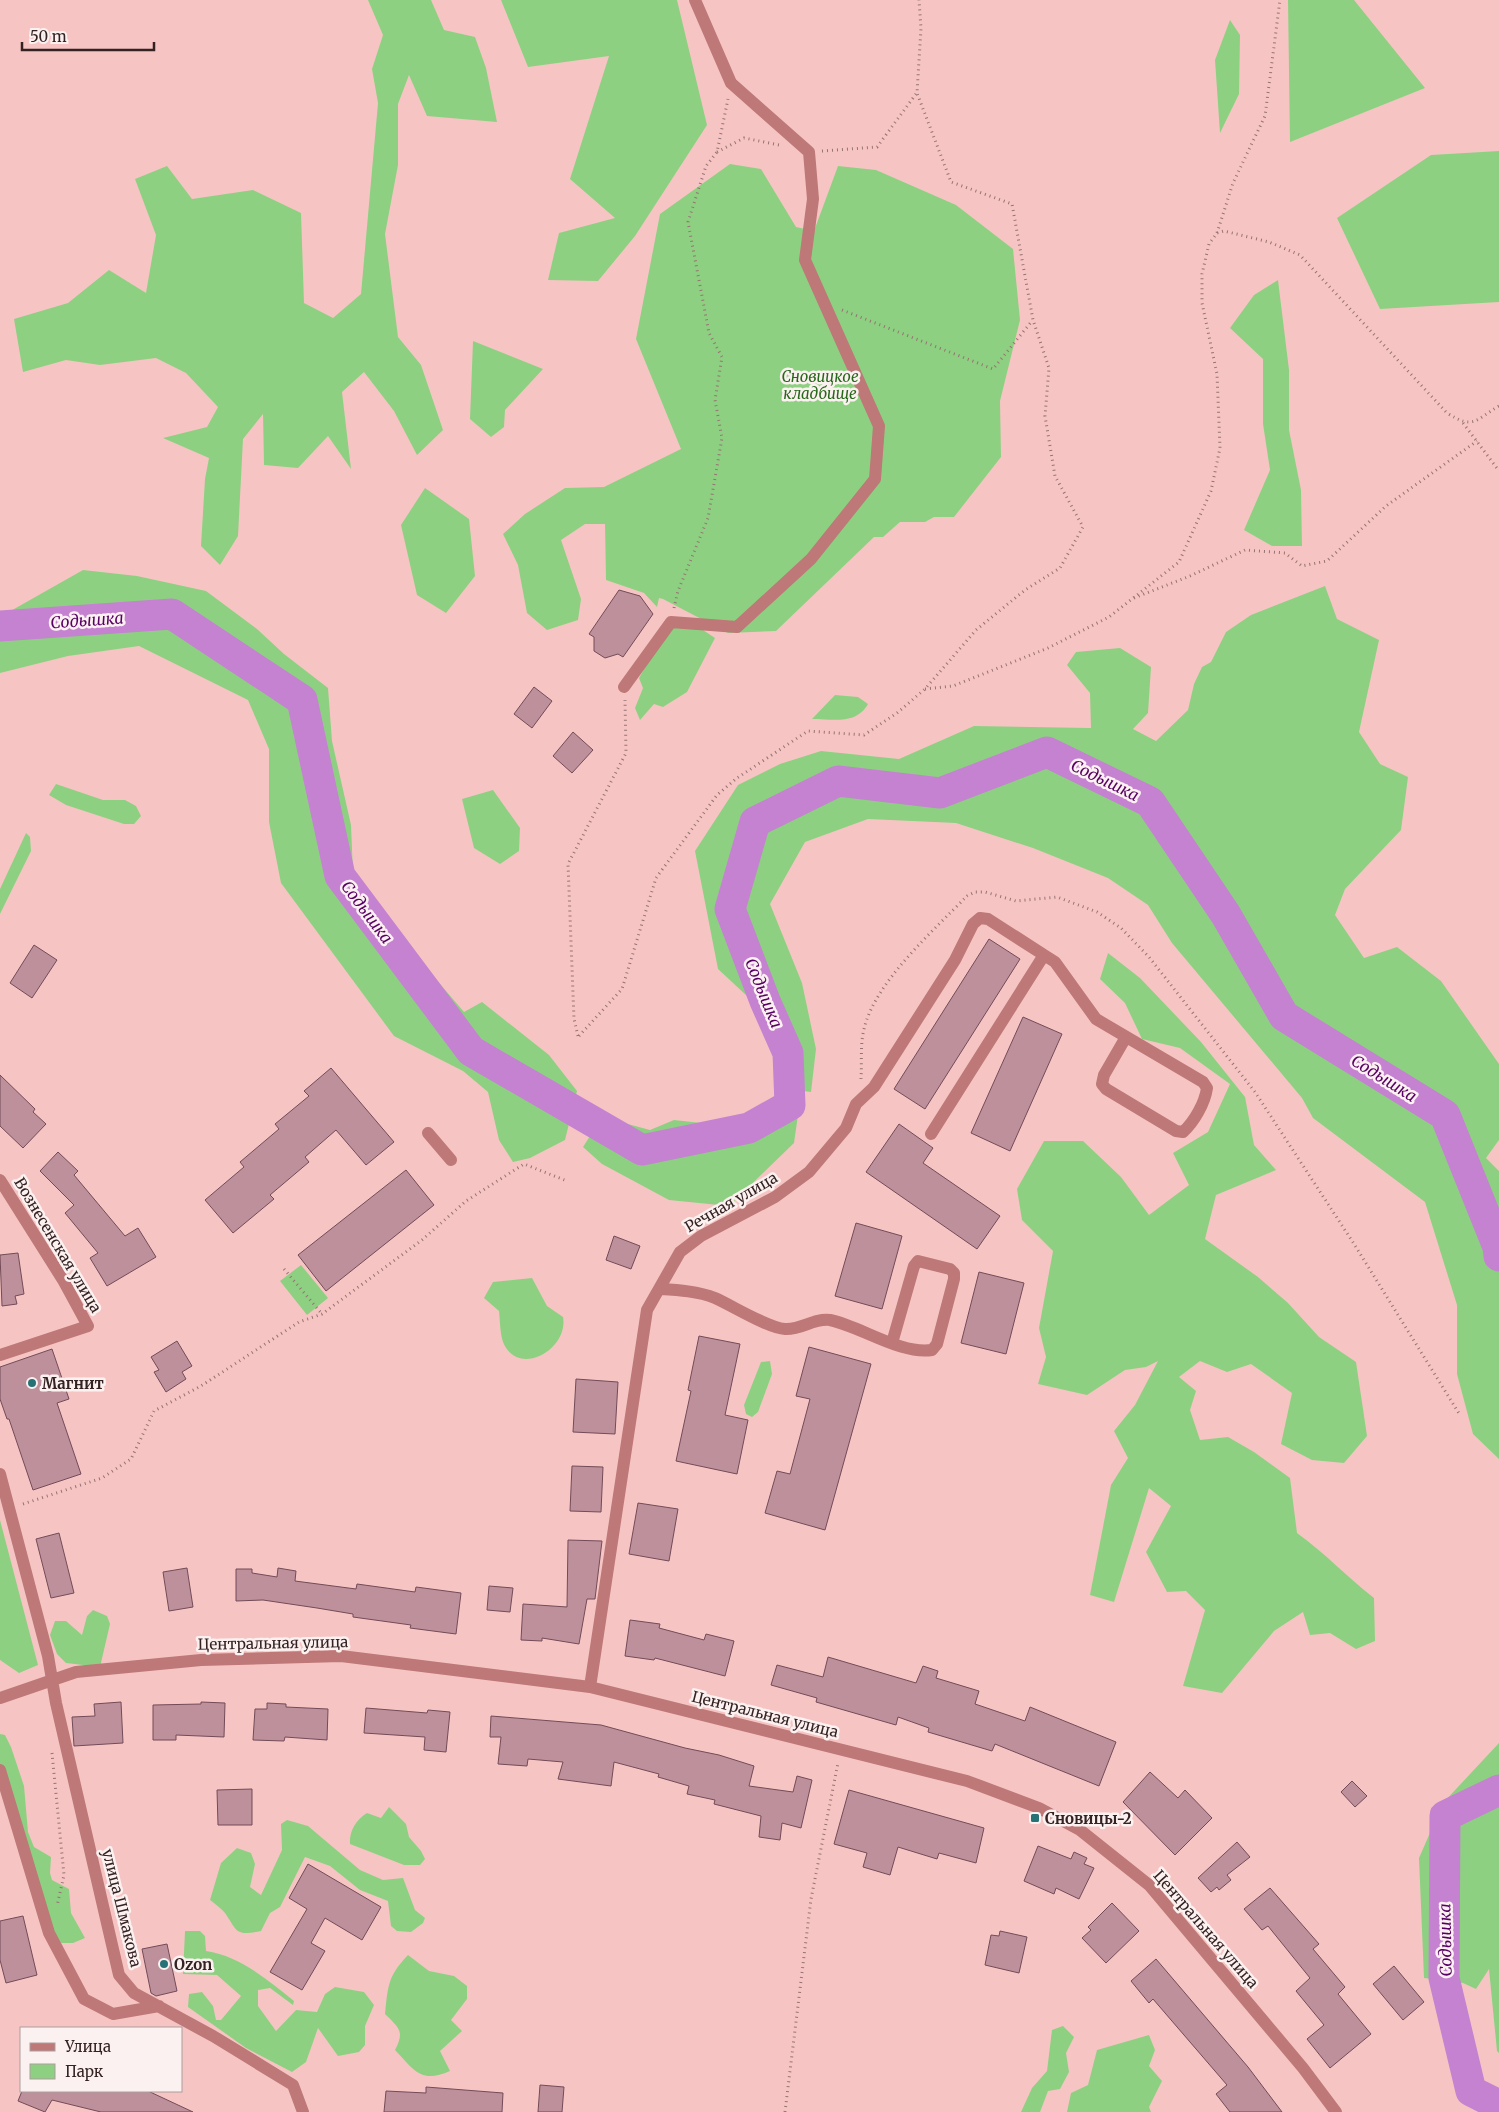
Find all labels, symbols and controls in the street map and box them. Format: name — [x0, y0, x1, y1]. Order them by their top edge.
scale bar — [22, 20, 155, 52]
text: 50 m — [30, 27, 67, 46]
park label: Сновицкое кладбище — [781, 367, 859, 403]
water label: Содышка — [50, 607, 124, 633]
water label: Содышка — [1068, 755, 1142, 805]
water label: Содышка — [337, 877, 397, 947]
water label: Содышка — [741, 955, 787, 1031]
water label: Содышка — [1348, 1050, 1420, 1106]
street label: Речная улица — [681, 1168, 781, 1236]
street label: Вознесенская улица — [10, 1174, 106, 1316]
place label: Магнит — [42, 1374, 104, 1393]
marker: Магнит — [26, 1377, 38, 1389]
street label: Центральная улица — [198, 1632, 348, 1654]
street label: Центральная улица — [690, 1687, 840, 1741]
place label: Сновицы-2 — [1045, 1809, 1132, 1828]
marker: Сновицы-2 — [1029, 1812, 1041, 1824]
street label: улица Шмакова — [98, 1847, 146, 1969]
street label: Центральная улица — [1149, 1866, 1263, 1992]
water label: Содышка — [1434, 1903, 1456, 1977]
place label: Ozon — [174, 1955, 212, 1974]
marker: Ozon — [158, 1958, 170, 1970]
legend — [20, 2027, 182, 2092]
text: Улица — [64, 2037, 111, 2056]
text: Парк — [65, 2062, 104, 2081]

